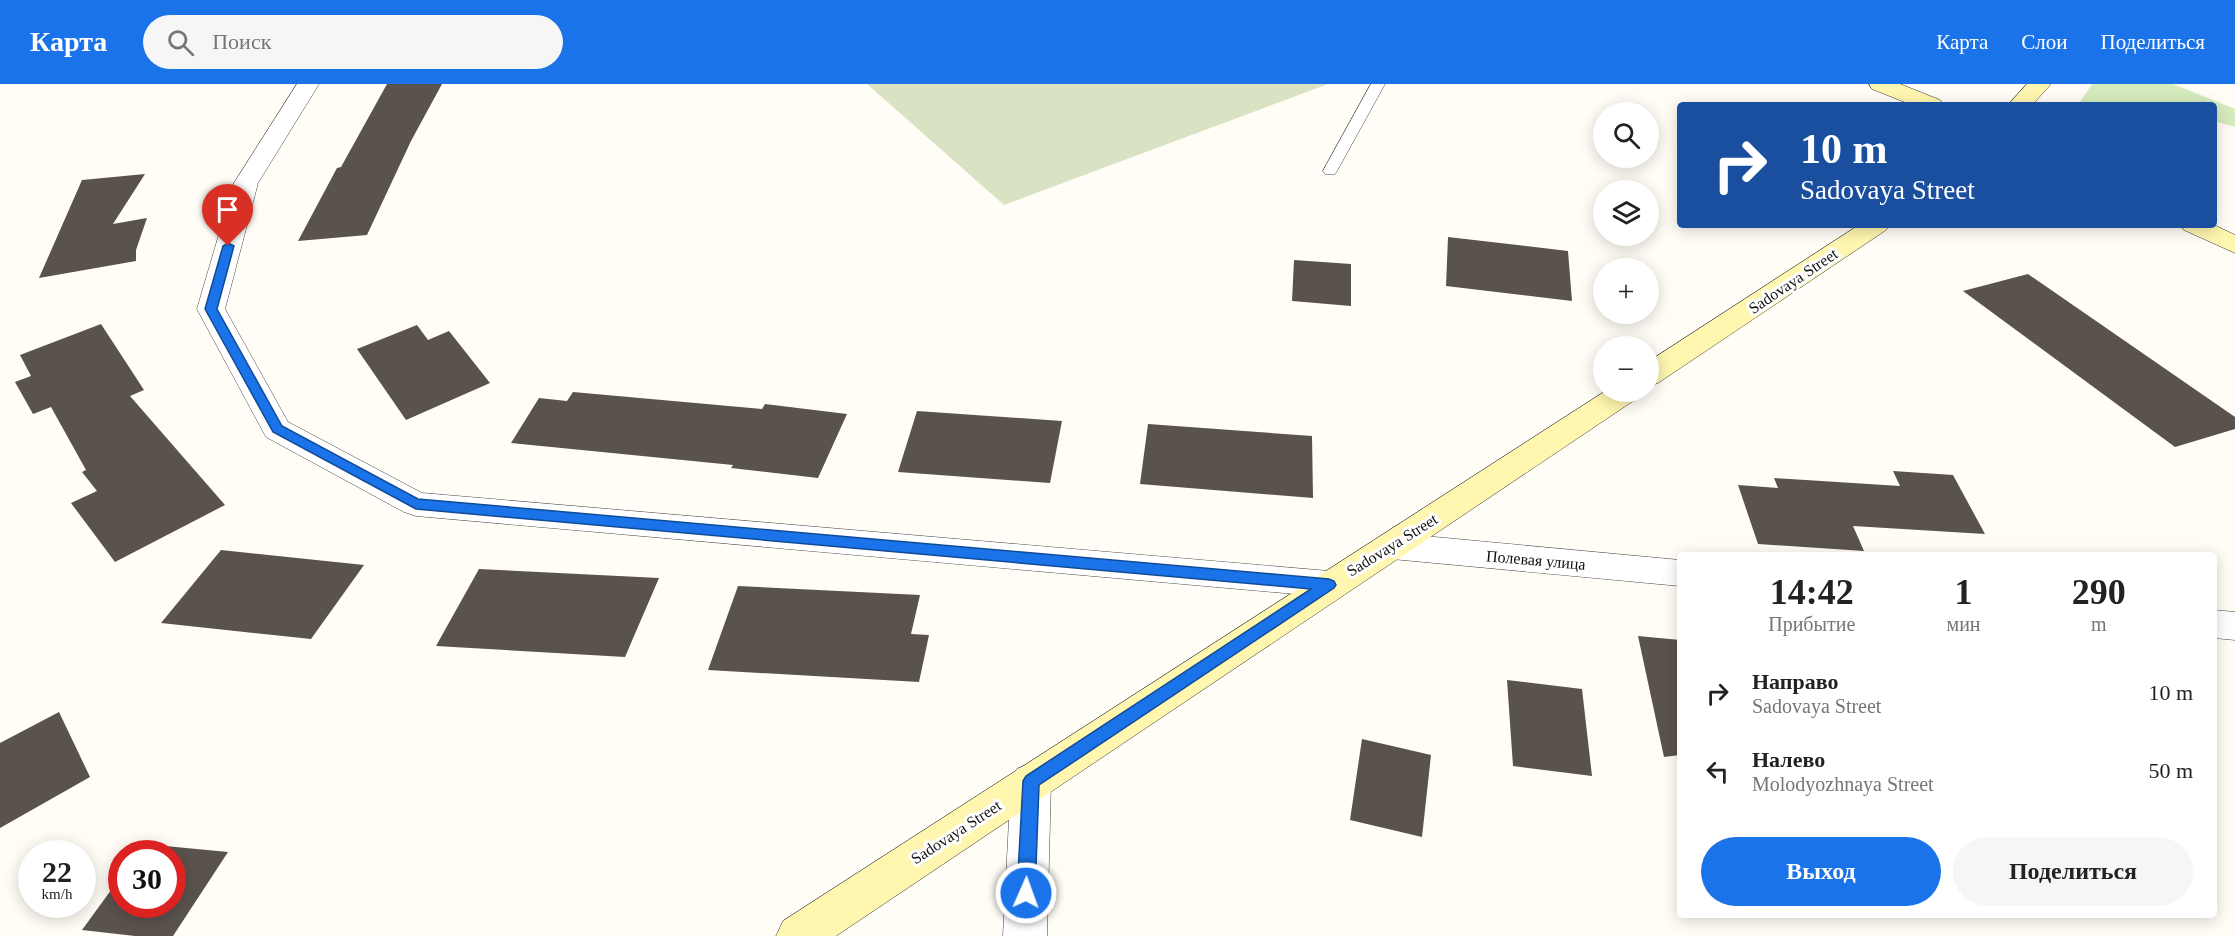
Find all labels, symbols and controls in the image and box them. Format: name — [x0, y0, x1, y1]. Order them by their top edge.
search box — [143, 15, 563, 69]
text: Карта — [30, 26, 107, 57]
icon: search — [164, 26, 197, 59]
text: Поиск — [212, 29, 271, 54]
text: Карта — [1936, 30, 1988, 54]
text: Слои — [2021, 30, 2067, 54]
text: Поделиться — [2100, 30, 2205, 54]
map controls — [1593, 102, 1659, 402]
button: search — [1593, 102, 1659, 168]
icon: right — [1701, 126, 1779, 204]
text: 10 m — [1800, 126, 1888, 172]
text: Sadovaya Street — [1800, 175, 1975, 205]
button: layers — [1593, 180, 1659, 246]
pin — [202, 184, 253, 246]
icon: arrive — [211, 193, 244, 226]
street label: Sadovaya Street — [1745, 245, 1842, 318]
button: + — [1593, 258, 1659, 324]
button: − — [1593, 336, 1659, 402]
street label: Sadovaya Street — [1344, 510, 1441, 580]
street label: Полевая улица — [1485, 547, 1586, 574]
text: 14:42 — [1770, 572, 1854, 612]
text: 1 — [1955, 572, 1973, 612]
text: 290 — [2072, 572, 2126, 612]
text: Прибытие — [1768, 613, 1855, 635]
text: мин — [1947, 613, 1981, 635]
text: m — [2091, 613, 2107, 635]
text: Направо — [1752, 669, 1838, 694]
icon: right — [1701, 677, 1734, 710]
text: 10 m — [2148, 680, 2193, 705]
text: Sadovaya Street — [1752, 695, 1881, 717]
text: Налево — [1752, 747, 1825, 772]
icon: left — [1701, 755, 1734, 788]
text: 50 m — [2148, 758, 2193, 783]
text: Molodyozhnaya Street — [1752, 773, 1934, 795]
street label: Sadovaya Street — [908, 796, 1005, 868]
button: Выход — [1701, 837, 1941, 906]
button: Поделиться — [1953, 837, 2193, 906]
speed limit sign: 30 — [108, 840, 186, 918]
text: 22 — [42, 855, 72, 888]
position arrow — [994, 861, 1058, 925]
text: km/h — [42, 886, 72, 902]

